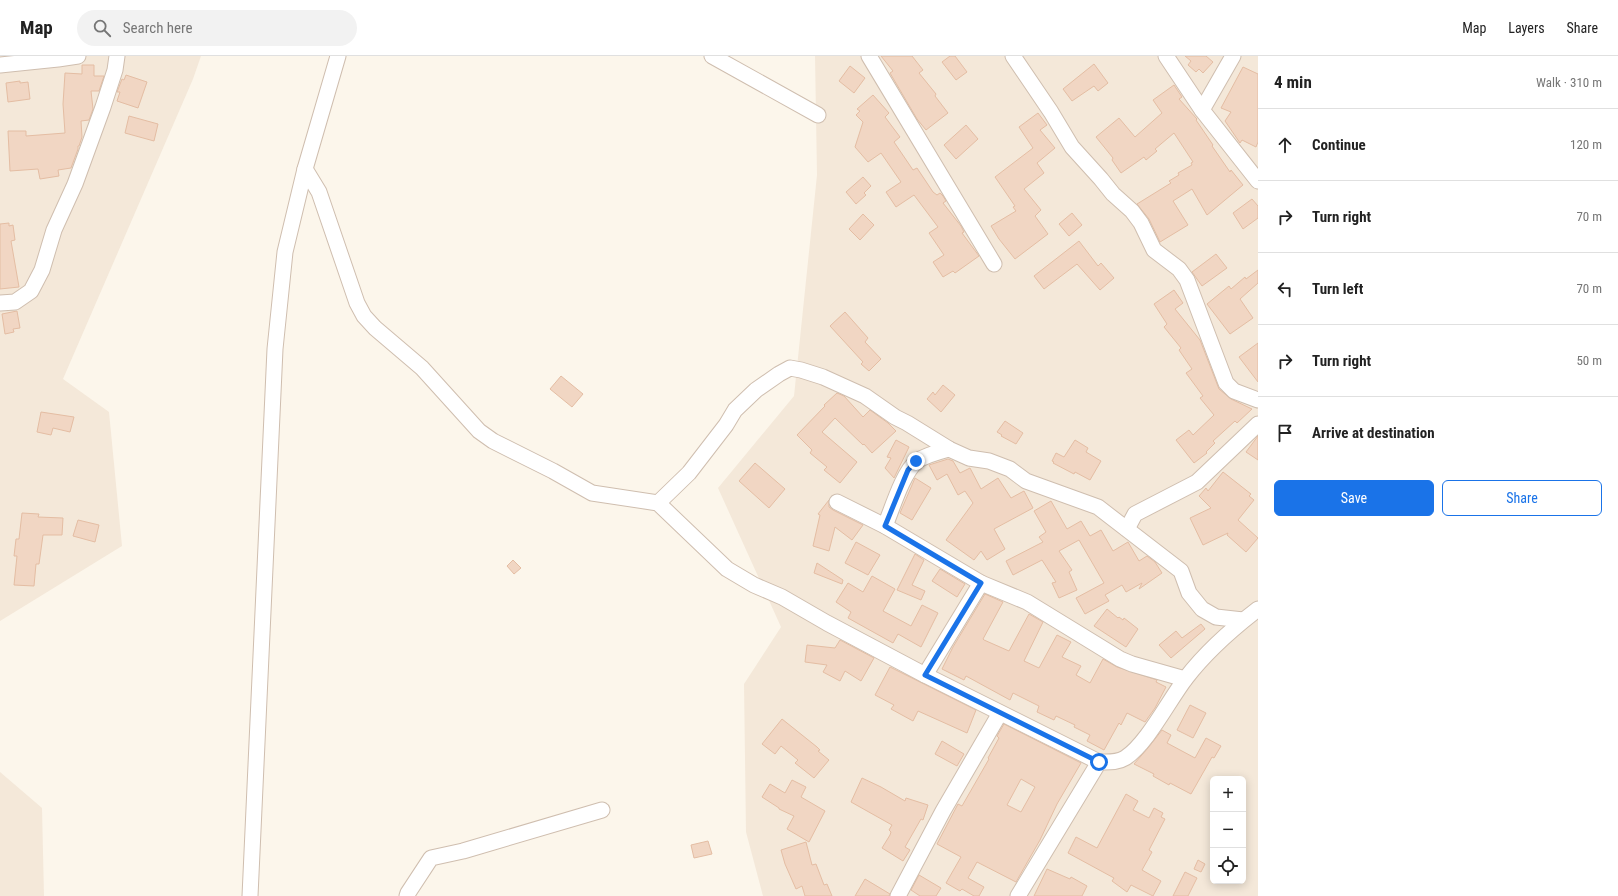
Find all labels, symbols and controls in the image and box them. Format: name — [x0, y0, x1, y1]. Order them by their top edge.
search box — [77, 10, 357, 46]
text: Map — [20, 16, 53, 39]
icon: search — [91, 17, 113, 39]
text: Search here — [123, 19, 193, 37]
text: Map — [1462, 20, 1486, 36]
text: Layers — [1508, 20, 1545, 36]
text: Share — [1567, 20, 1598, 36]
text: 4 min — [1274, 72, 1312, 92]
text: Walk · 310 m — [1536, 75, 1602, 90]
icon: ahead — [1274, 134, 1296, 156]
text: Continue — [1312, 136, 1366, 154]
text: 120 m — [1570, 137, 1602, 152]
icon: right — [1274, 206, 1296, 228]
text: Turn right — [1312, 208, 1371, 226]
text: 70 m — [1576, 209, 1602, 224]
icon: left — [1274, 278, 1296, 300]
text: Turn left — [1312, 280, 1363, 298]
text: 70 m — [1576, 281, 1602, 296]
icon: right — [1274, 350, 1296, 372]
text: Turn right — [1312, 352, 1371, 370]
text: 50 m — [1576, 353, 1602, 368]
icon: arrive — [1274, 422, 1296, 444]
text: Arrive at destination — [1312, 424, 1435, 442]
route end — [907, 452, 925, 470]
button: Save — [1274, 480, 1434, 516]
button: Share — [1442, 480, 1602, 516]
route start — [1090, 753, 1108, 771]
map controls — [1210, 776, 1246, 884]
button: + — [1210, 776, 1246, 812]
button: − — [1210, 812, 1246, 848]
button: locate — [1210, 848, 1246, 884]

